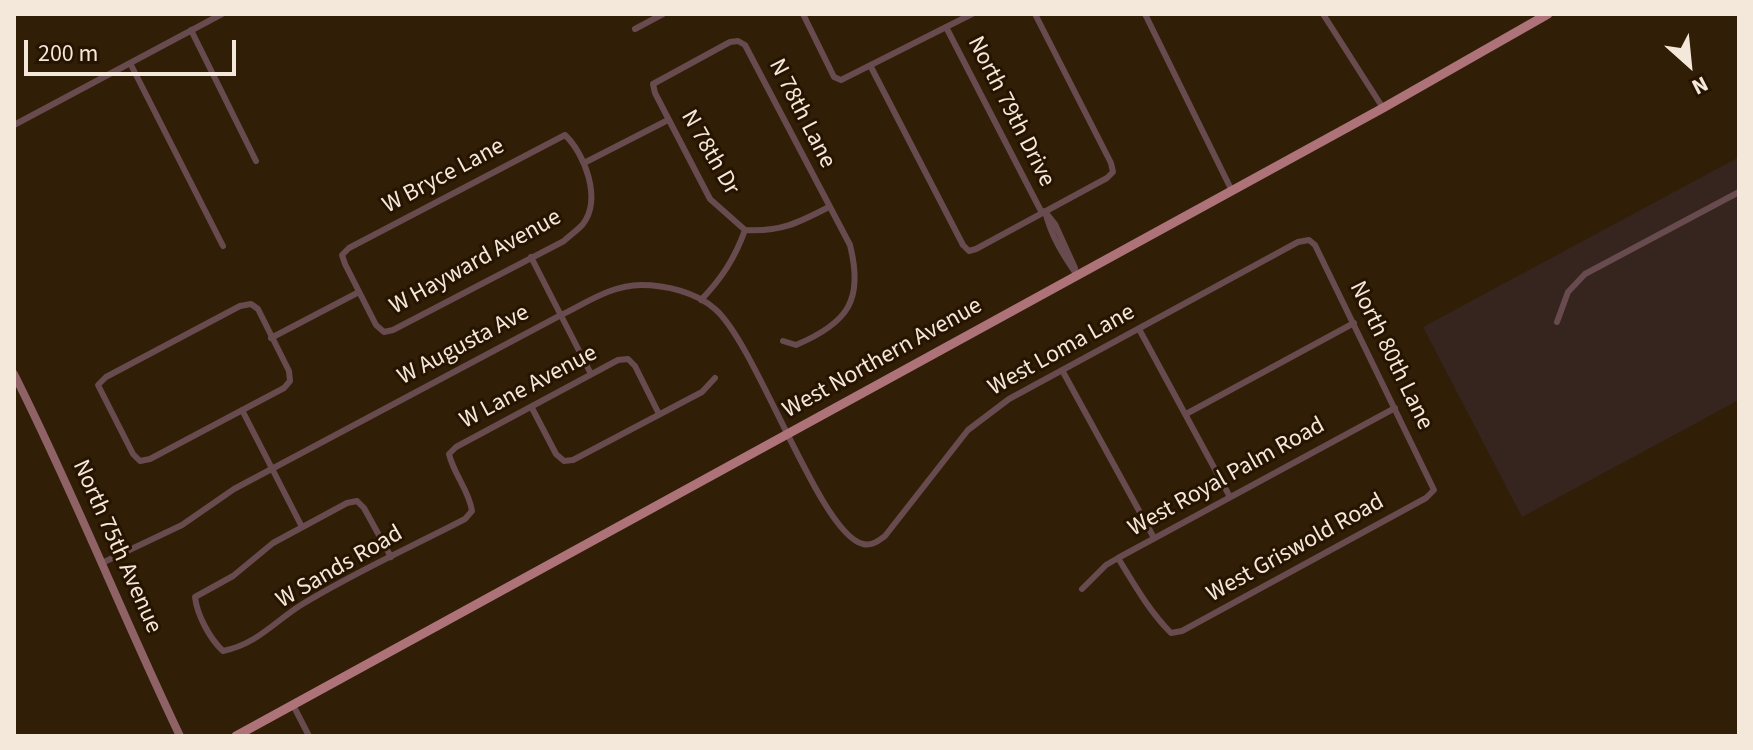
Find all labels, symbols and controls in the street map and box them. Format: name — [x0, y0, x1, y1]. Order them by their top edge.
scale bar — [28, 24, 240, 74]
north arrow — [1649, 24, 1729, 104]
street label: North 79th Drive — [960, 32, 1060, 192]
text: 200 m — [38, 36, 98, 71]
street label: N 78th Lane — [761, 54, 841, 174]
text: N — [1686, 68, 1714, 103]
street label: N 78th Dr — [673, 105, 745, 201]
street label: W Bryce Lane — [378, 133, 510, 221]
street label: W Hayward Avenue — [385, 204, 567, 322]
street label: North 80th Lane — [1342, 277, 1438, 435]
street label: West Northern Avenue — [778, 292, 988, 426]
street label: W Augusta Ave — [393, 299, 535, 393]
street label: West Loma Lane — [984, 299, 1140, 403]
street label: W Lane Avenue — [455, 340, 603, 436]
street label: West Royal Palm Road — [1124, 412, 1330, 544]
street label: North 75th Avenue — [65, 456, 167, 638]
street label: West Griswold Road — [1202, 488, 1390, 610]
street label: W Sands Road — [272, 520, 408, 616]

